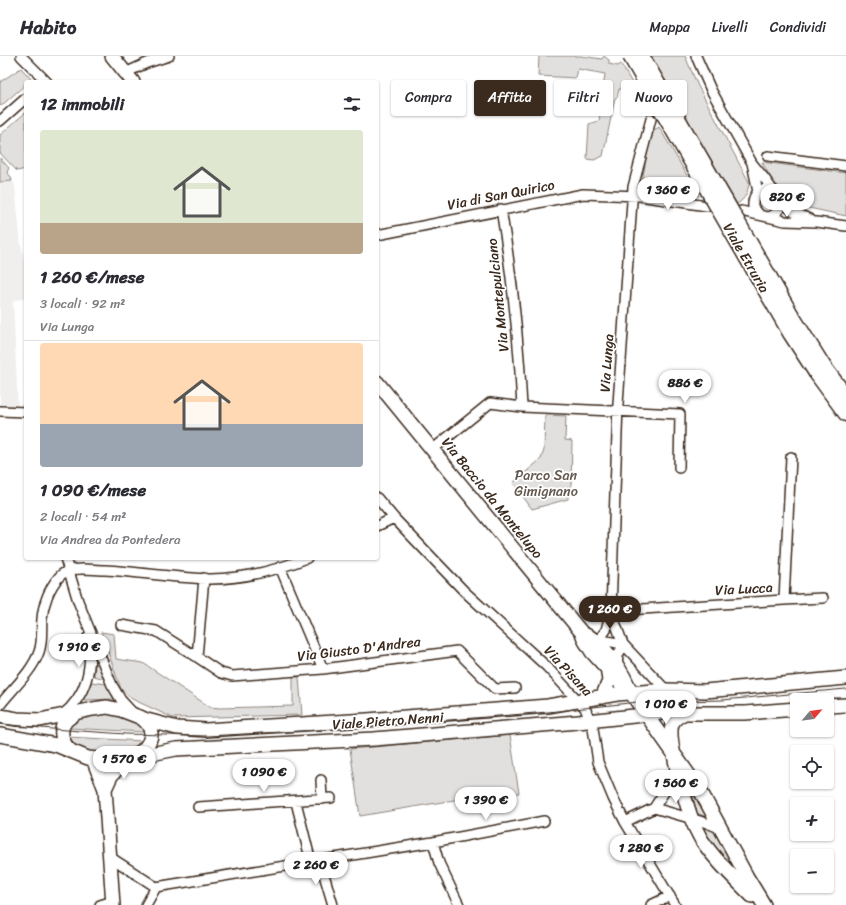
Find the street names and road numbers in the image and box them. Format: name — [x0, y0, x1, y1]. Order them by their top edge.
street label: Via di San Quirico — [445, 172, 557, 218]
street label: Viale Etruria — [716, 218, 776, 298]
street label: Via Montepulciano — [480, 237, 516, 353]
street label: Via Lunga — [592, 333, 622, 393]
street label: Via Baccio da Montelupo — [435, 432, 549, 564]
street label: Via Lucca — [714, 575, 774, 603]
street label: Via Giusto D'Andrea — [296, 629, 423, 669]
street label: Via Pisana — [537, 639, 599, 703]
street label: Viale Pietro Nenni — [332, 705, 445, 737]

